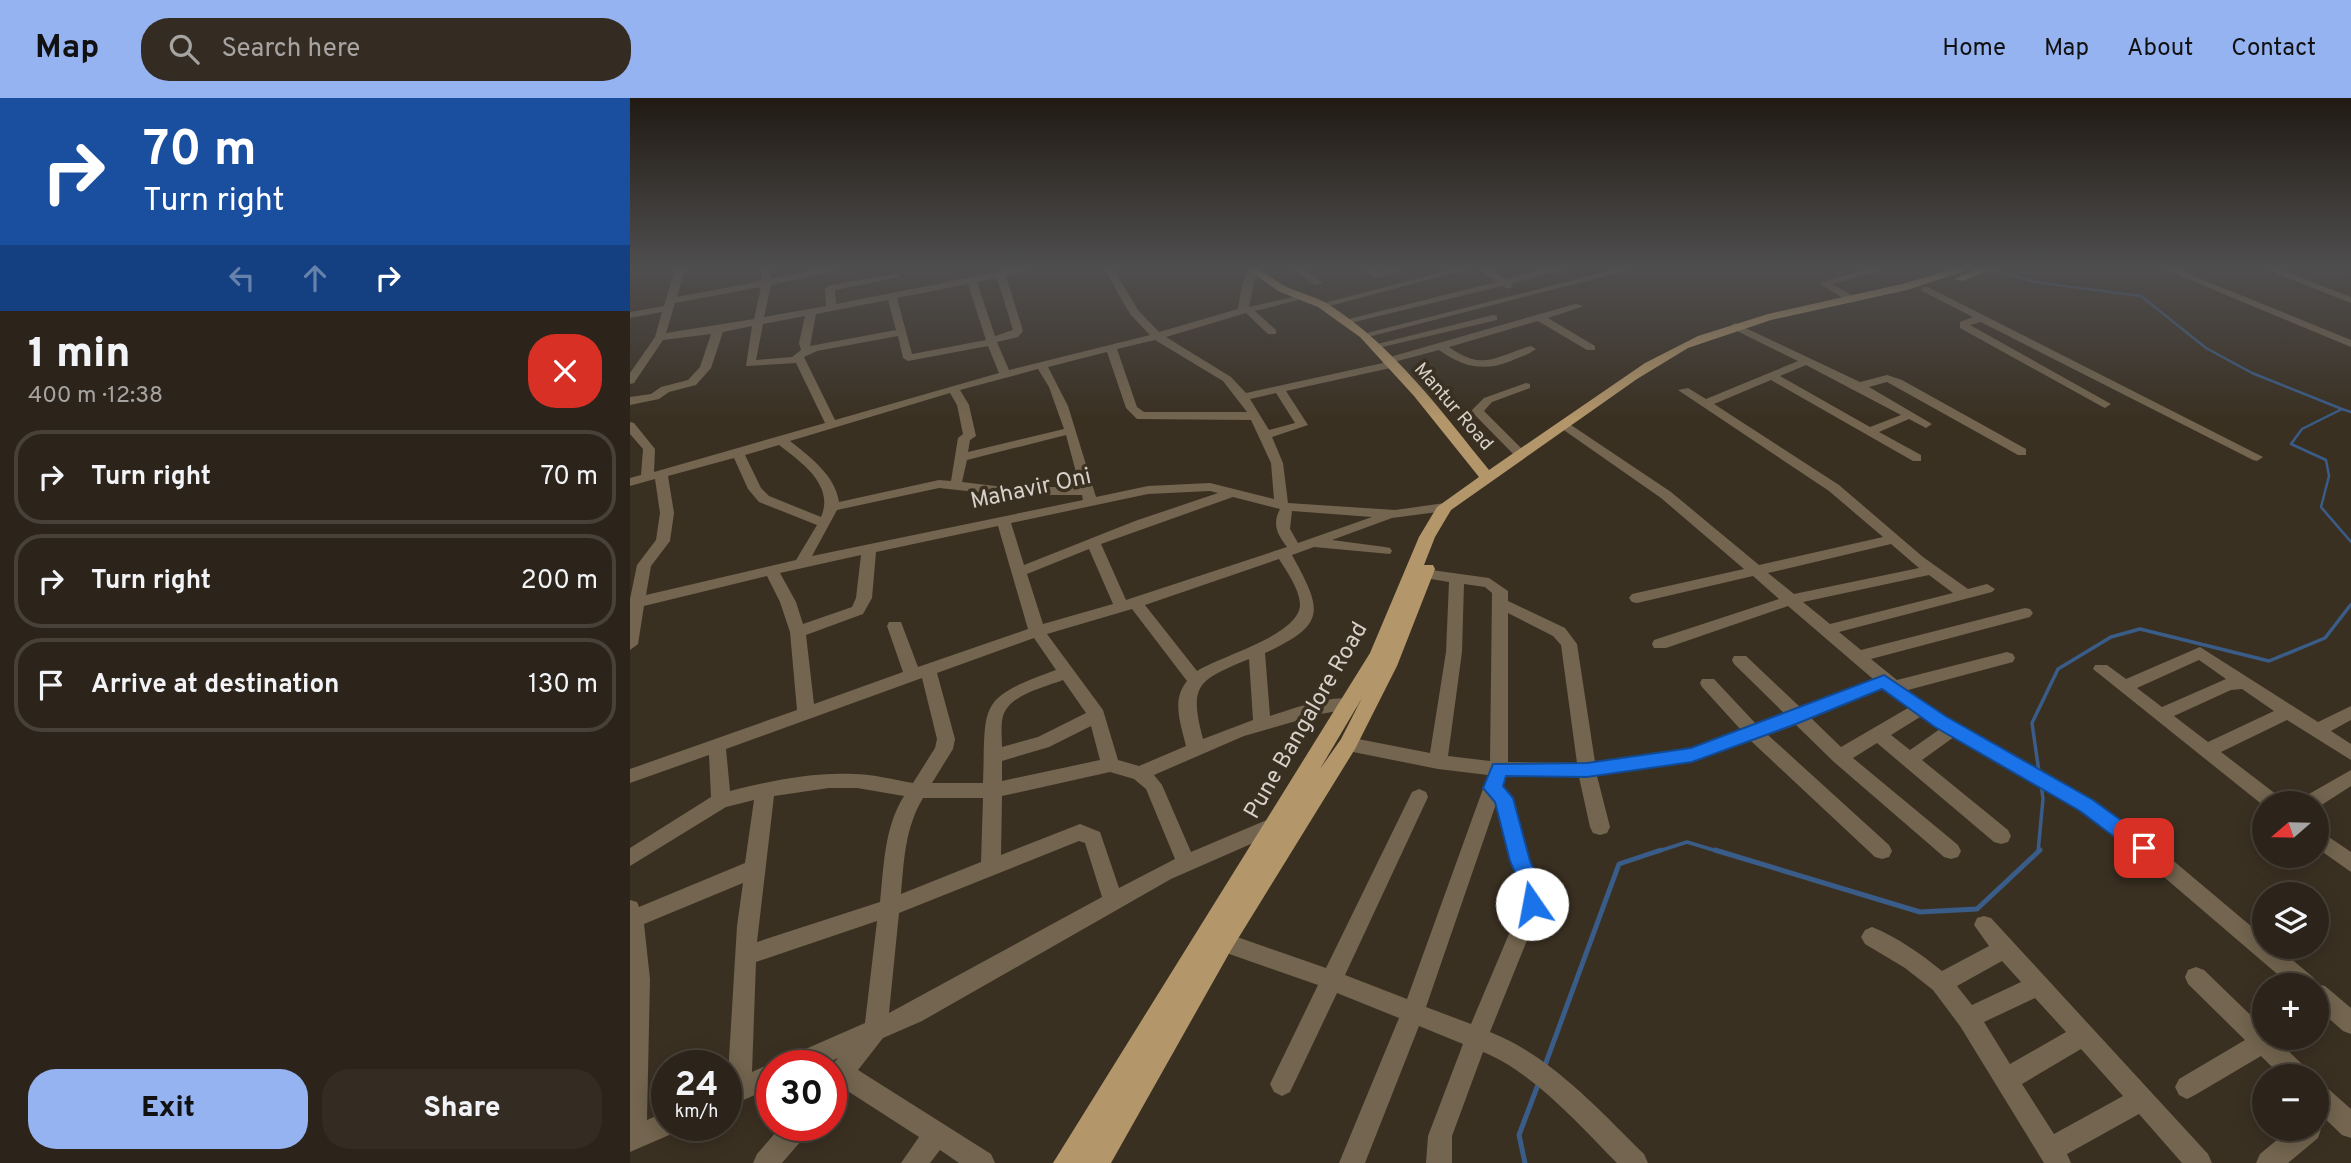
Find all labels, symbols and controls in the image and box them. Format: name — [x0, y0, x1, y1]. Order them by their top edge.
search box — [141, 18, 631, 81]
text: Map — [35, 28, 99, 70]
icon: search — [165, 30, 203, 68]
text: Search here — [221, 33, 360, 66]
text: Home — [1942, 34, 2006, 64]
text: Map — [2044, 34, 2089, 64]
text: About — [2127, 34, 2193, 64]
text: Contact — [2231, 34, 2316, 64]
text: 70 m — [143, 121, 257, 183]
icon: right — [28, 126, 119, 217]
text: Turn right — [143, 182, 285, 222]
icon: left — [223, 259, 261, 297]
icon: ahead — [296, 259, 334, 297]
icon: right — [369, 259, 407, 297]
text: 1 min — [28, 329, 131, 382]
button: close — [528, 334, 602, 408]
street label: Mantur Road — [1408, 358, 1498, 456]
text: 400 m · 12:38 — [28, 382, 163, 411]
icon: right — [32, 458, 70, 496]
text: Turn right — [91, 461, 211, 494]
text: 70 m — [540, 461, 598, 494]
street label: Mahavir Oni — [968, 463, 1094, 517]
icon: right — [32, 562, 70, 600]
text: Turn right — [91, 565, 211, 598]
text: 200 m — [521, 565, 598, 598]
street label: Pune Bangalore Road — [1239, 617, 1375, 825]
icon: arrive — [32, 666, 70, 704]
text: Arrive at destination — [91, 669, 339, 702]
text: 130 m — [528, 669, 598, 702]
north arrow — [2252, 791, 2329, 868]
map controls — [2252, 791, 2329, 1141]
pin — [2114, 818, 2174, 878]
icon: arrive — [2125, 829, 2163, 867]
position arrow — [1495, 867, 1569, 941]
button: layers — [2252, 882, 2329, 959]
button: + — [2252, 973, 2329, 1050]
speed limit sign: 30 — [756, 1050, 847, 1141]
text: 24 — [675, 1064, 718, 1108]
button: − — [2252, 1064, 2329, 1141]
button: Exit — [28, 1069, 308, 1149]
button: Share — [322, 1069, 602, 1149]
text: km/h — [675, 1101, 718, 1124]

